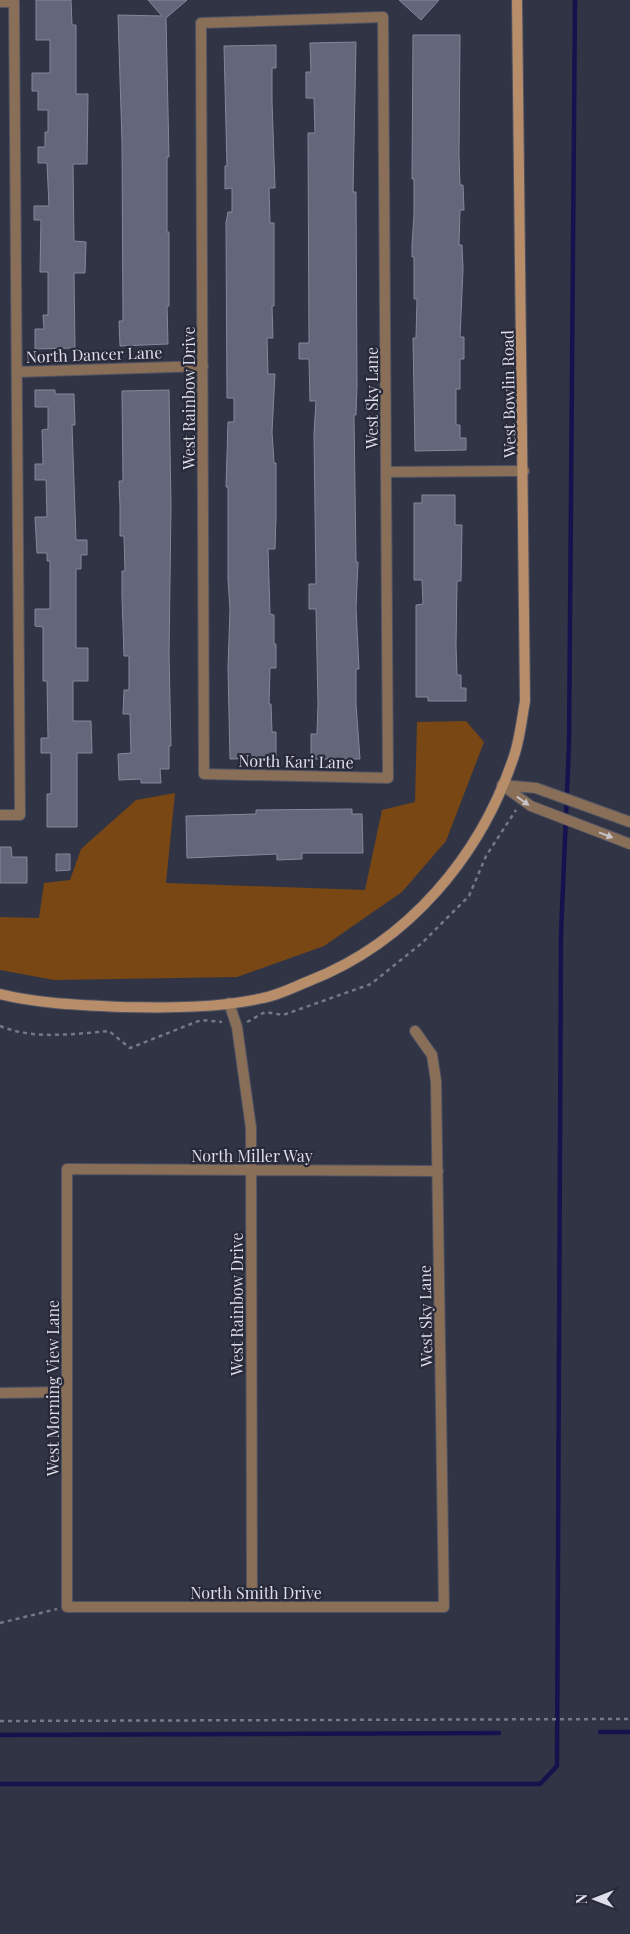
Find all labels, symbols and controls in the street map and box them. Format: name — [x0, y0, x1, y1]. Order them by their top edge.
street label: West Rainbow Drive — [178, 326, 199, 471]
street label: West Bowlin Road — [496, 330, 520, 459]
street label: North Dancer Lane — [25, 341, 163, 367]
street label: West Sky Lane — [361, 347, 382, 450]
street label: North Kari Lane — [238, 749, 354, 773]
one-way arrow — [517, 796, 530, 806]
one-way arrow — [599, 832, 614, 839]
street label: North Miller Way — [191, 1145, 313, 1166]
street label: West Rainbow Drive — [226, 1232, 247, 1377]
street label: West Sky Lane — [414, 1265, 436, 1368]
street label: West Morning View Lane — [42, 1300, 63, 1477]
street label: North Smith Drive — [190, 1582, 322, 1603]
north arrow — [570, 1874, 620, 1924]
text: N — [572, 1894, 591, 1904]

